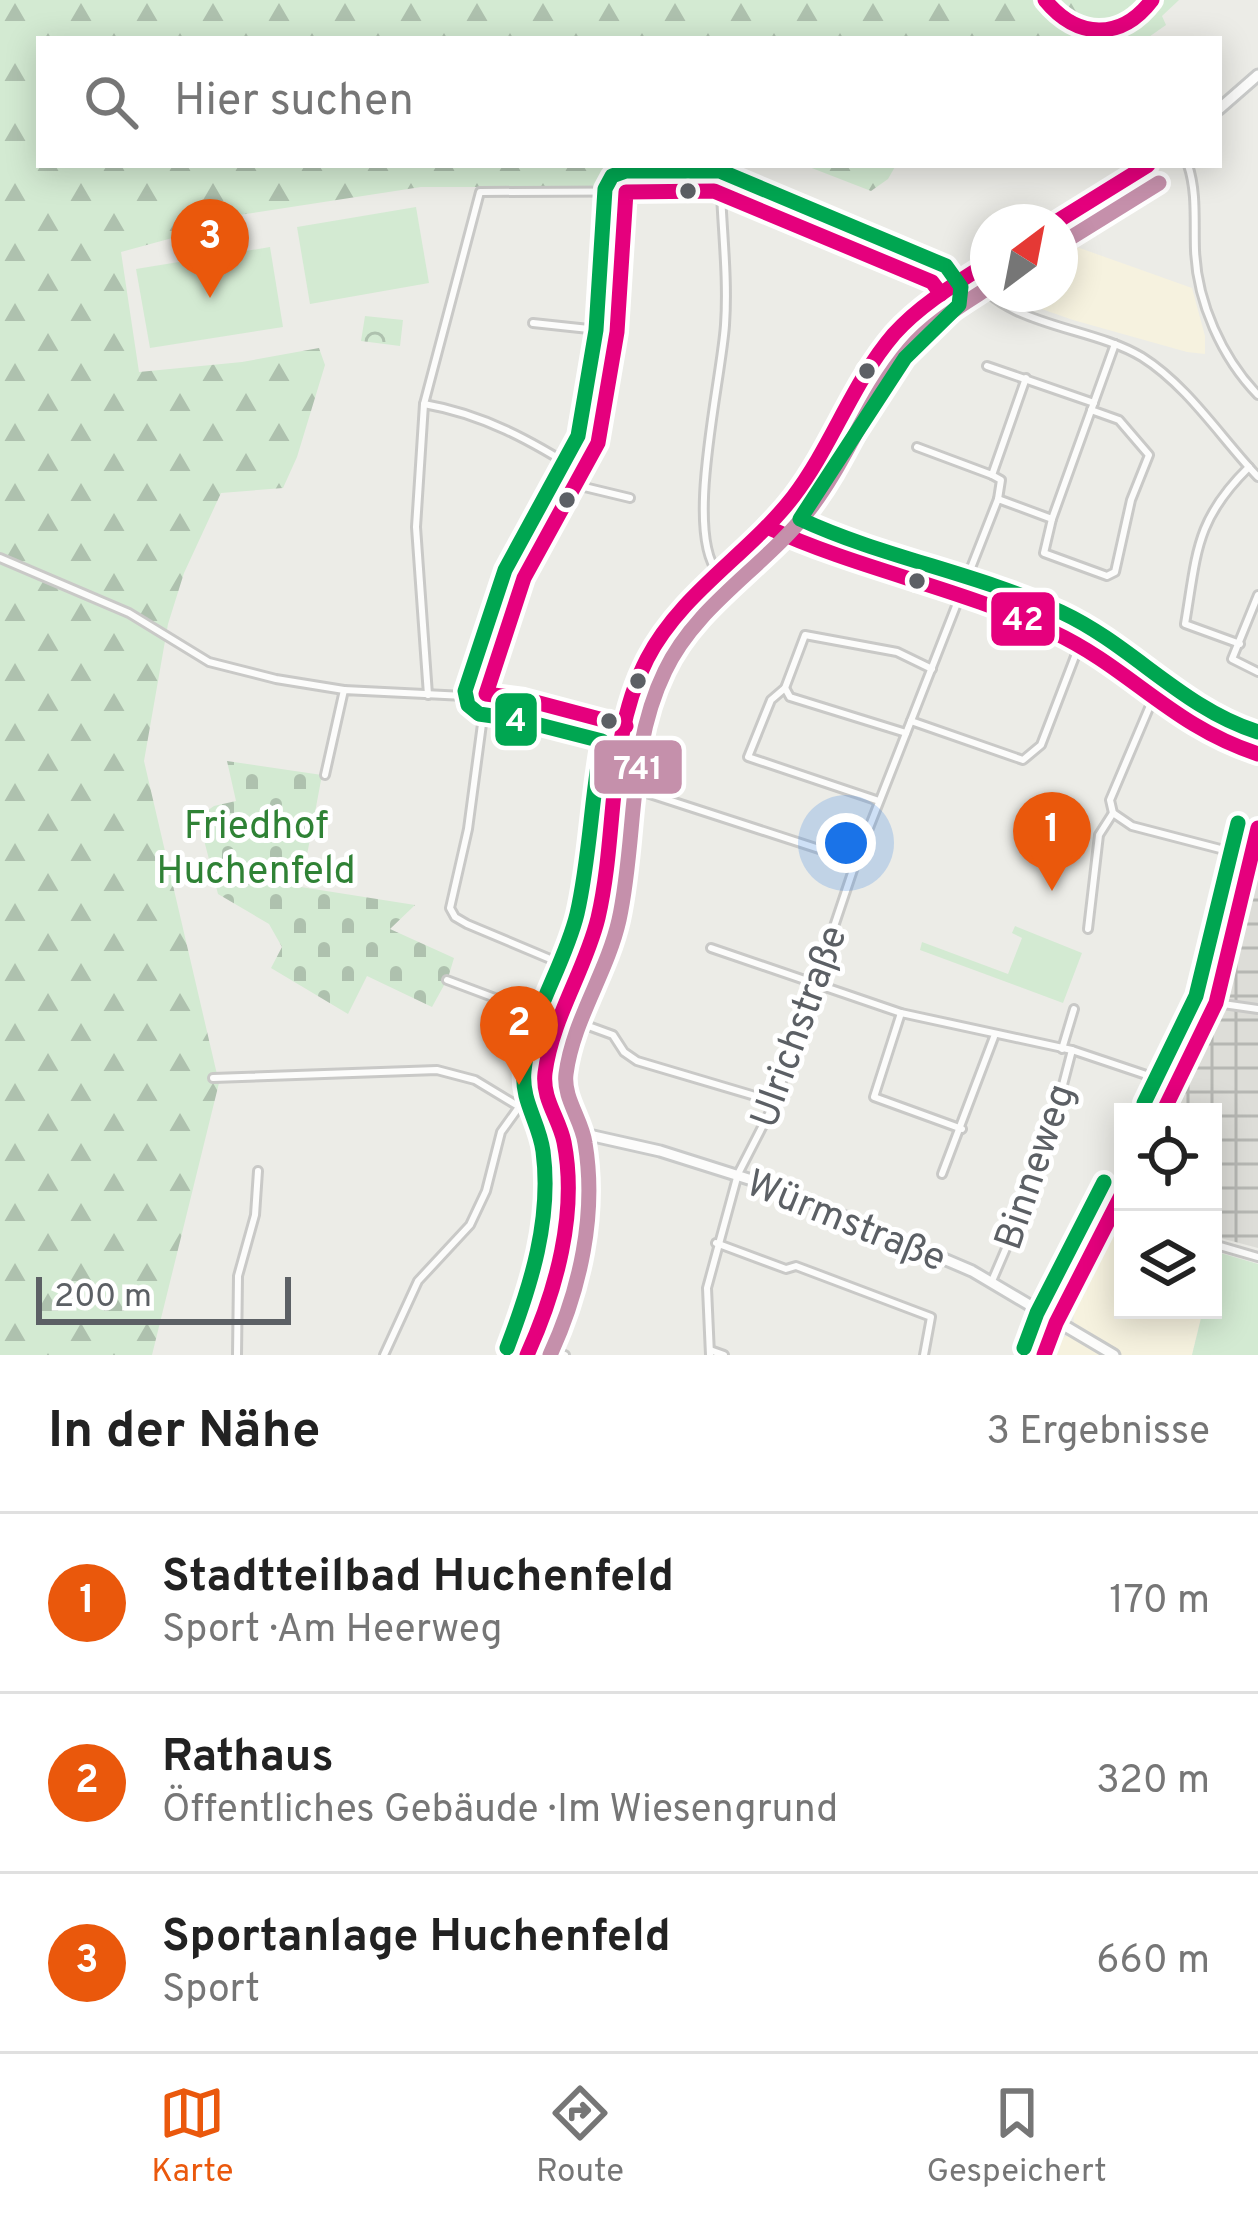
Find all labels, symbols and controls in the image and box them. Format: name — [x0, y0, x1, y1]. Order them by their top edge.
search box — [36, 36, 1222, 168]
icon: search — [78, 69, 144, 135]
text: Hier suchen — [174, 74, 414, 131]
unlabelled marker — [677, 180, 699, 202]
pin: 3 — [171, 199, 249, 298]
north arrow — [970, 204, 1078, 312]
unlabelled marker — [856, 360, 878, 382]
unlabelled marker — [556, 489, 578, 511]
unlabelled marker — [906, 570, 928, 592]
line badge: 42 — [989, 590, 1057, 648]
text: 42 — [1002, 601, 1044, 643]
unlabelled marker — [627, 670, 649, 692]
line badge: 4 — [493, 691, 539, 748]
text: 4 — [505, 702, 527, 744]
unlabelled marker — [598, 710, 620, 732]
line badge: 741 — [592, 738, 684, 796]
text: 741 — [613, 750, 663, 792]
pin: 1 — [1013, 792, 1091, 891]
park label: Friedhof Huchenfeld — [156, 804, 356, 898]
your location — [816, 813, 876, 873]
street label: Ulrichstraße — [742, 920, 860, 1135]
pin: 2 — [480, 986, 558, 1085]
street label: Binneweg — [986, 1078, 1088, 1257]
map controls — [1114, 1103, 1222, 1319]
button: locate — [1114, 1103, 1222, 1211]
street label: Würmstraße — [738, 1161, 952, 1285]
button: layers — [1114, 1211, 1222, 1319]
scale bar — [36, 1271, 291, 1324]
text: 200 m — [54, 1277, 152, 1319]
text: In der Nähe — [48, 1401, 320, 1466]
text: 3 Ergebnisse — [986, 1409, 1210, 1458]
text: Stadtteilbad Huchenfeld — [162, 1550, 674, 1607]
text: 1 — [79, 1578, 95, 1627]
text: 170 m — [1109, 1578, 1210, 1627]
text: Sport · Am Heerweg — [162, 1607, 502, 1656]
text: Rathaus — [162, 1730, 334, 1787]
text: 2 — [75, 1758, 99, 1807]
text: 320 m — [1096, 1758, 1210, 1807]
text: Öffentliches Gebäude · Im Wiesengrund — [162, 1787, 838, 1836]
text: Sportanlage Huchenfeld — [162, 1910, 671, 1967]
text: 3 — [75, 1938, 99, 1987]
text: 660 m — [1096, 1938, 1210, 1987]
text: Sport — [162, 1967, 260, 2016]
tab: Karte — [151, 2080, 234, 2194]
tab: Route — [536, 2080, 624, 2194]
tab: Gespeichert — [926, 2080, 1107, 2194]

